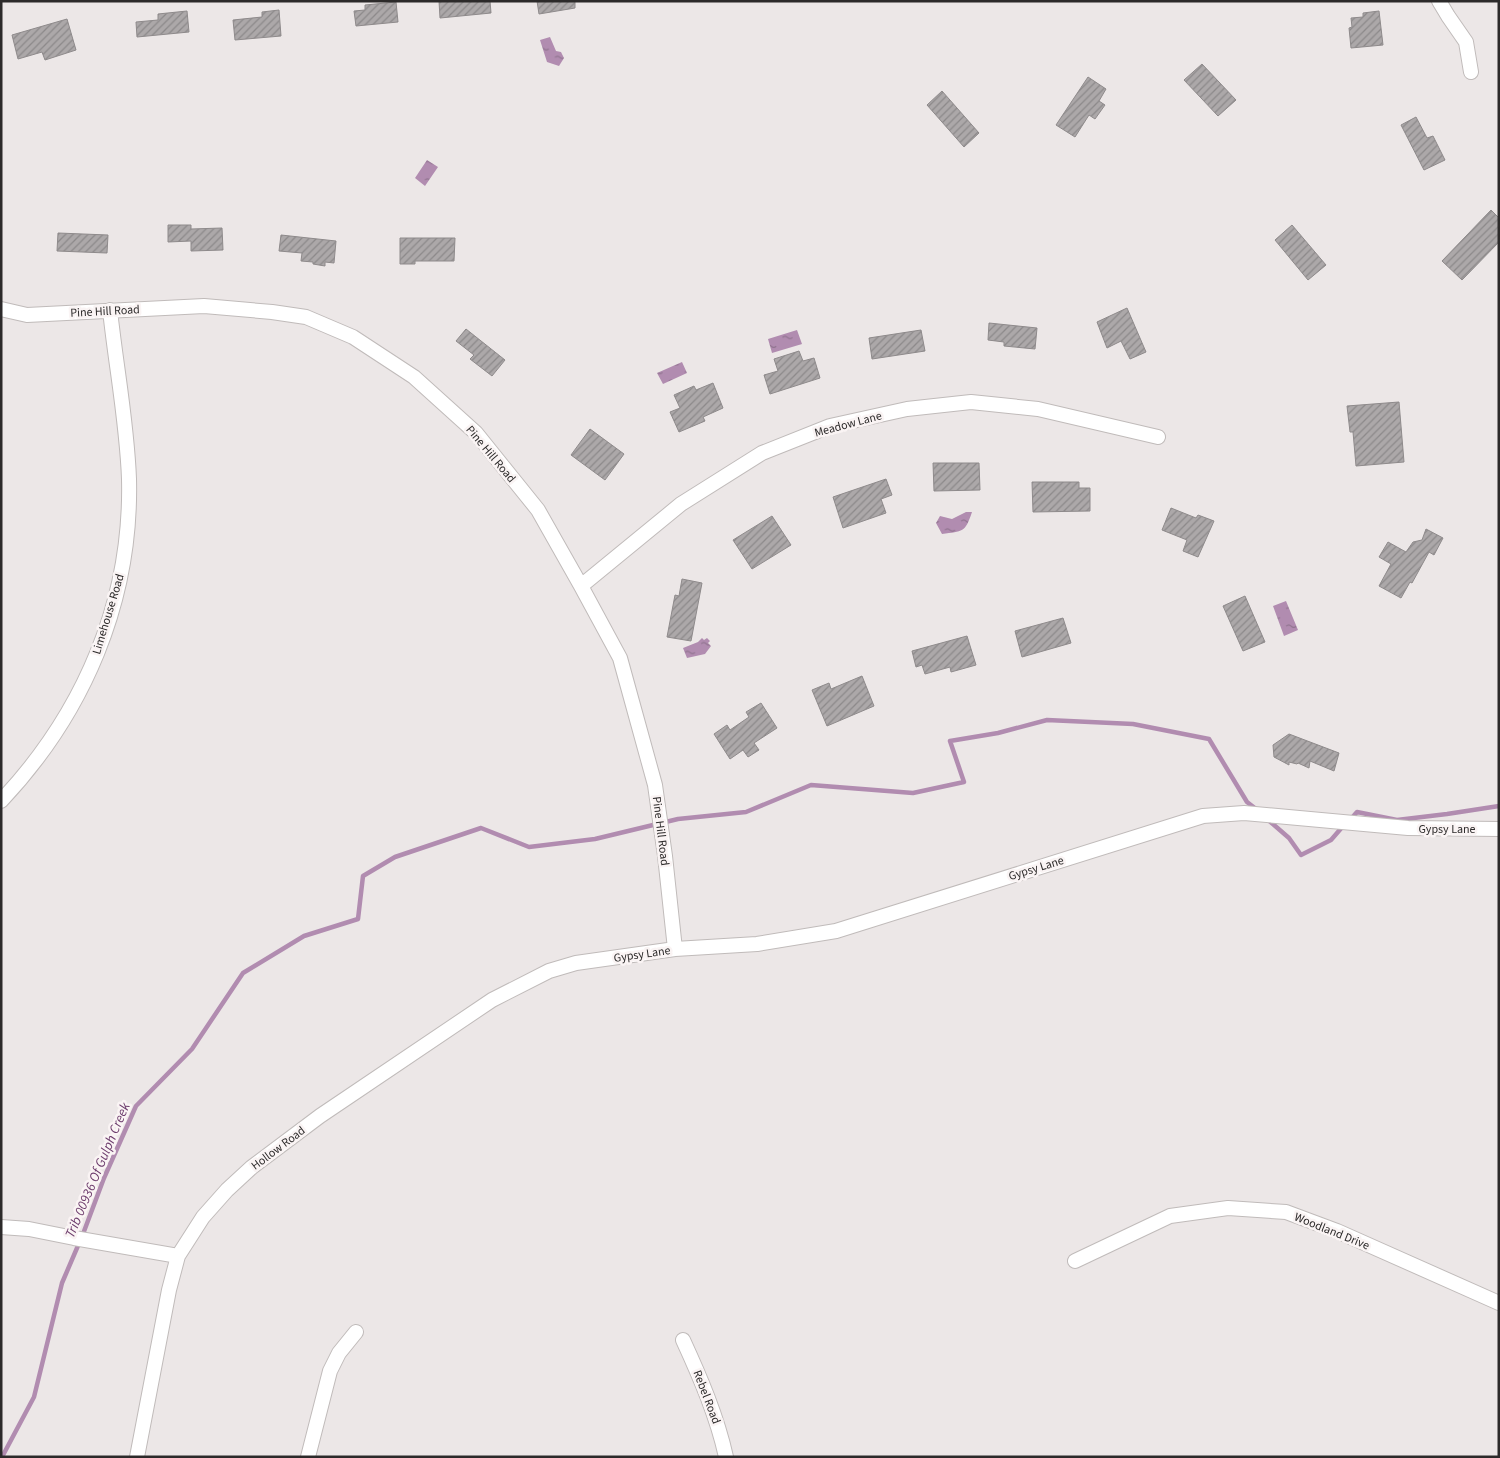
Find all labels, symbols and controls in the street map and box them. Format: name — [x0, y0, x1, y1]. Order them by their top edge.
street label: Pine Hill Road — [70, 301, 140, 322]
street label: Meadow Lane — [813, 407, 884, 442]
street label: Pine Hill Road — [462, 422, 520, 486]
street label: Limehouse Road — [88, 572, 129, 657]
street label: Pine Hill Road — [648, 795, 673, 867]
street label: Gypsy Lane — [1418, 821, 1476, 838]
street label: Gypsy Lane — [1006, 852, 1066, 885]
street label: Gypsy Lane — [613, 942, 672, 967]
water label: Trib 00936 Of Gulph Creek — [60, 1099, 136, 1241]
street label: Hollow Road — [248, 1122, 309, 1174]
street label: Woodland Drive — [1292, 1209, 1372, 1254]
street label: Rebel Road — [688, 1368, 725, 1427]

